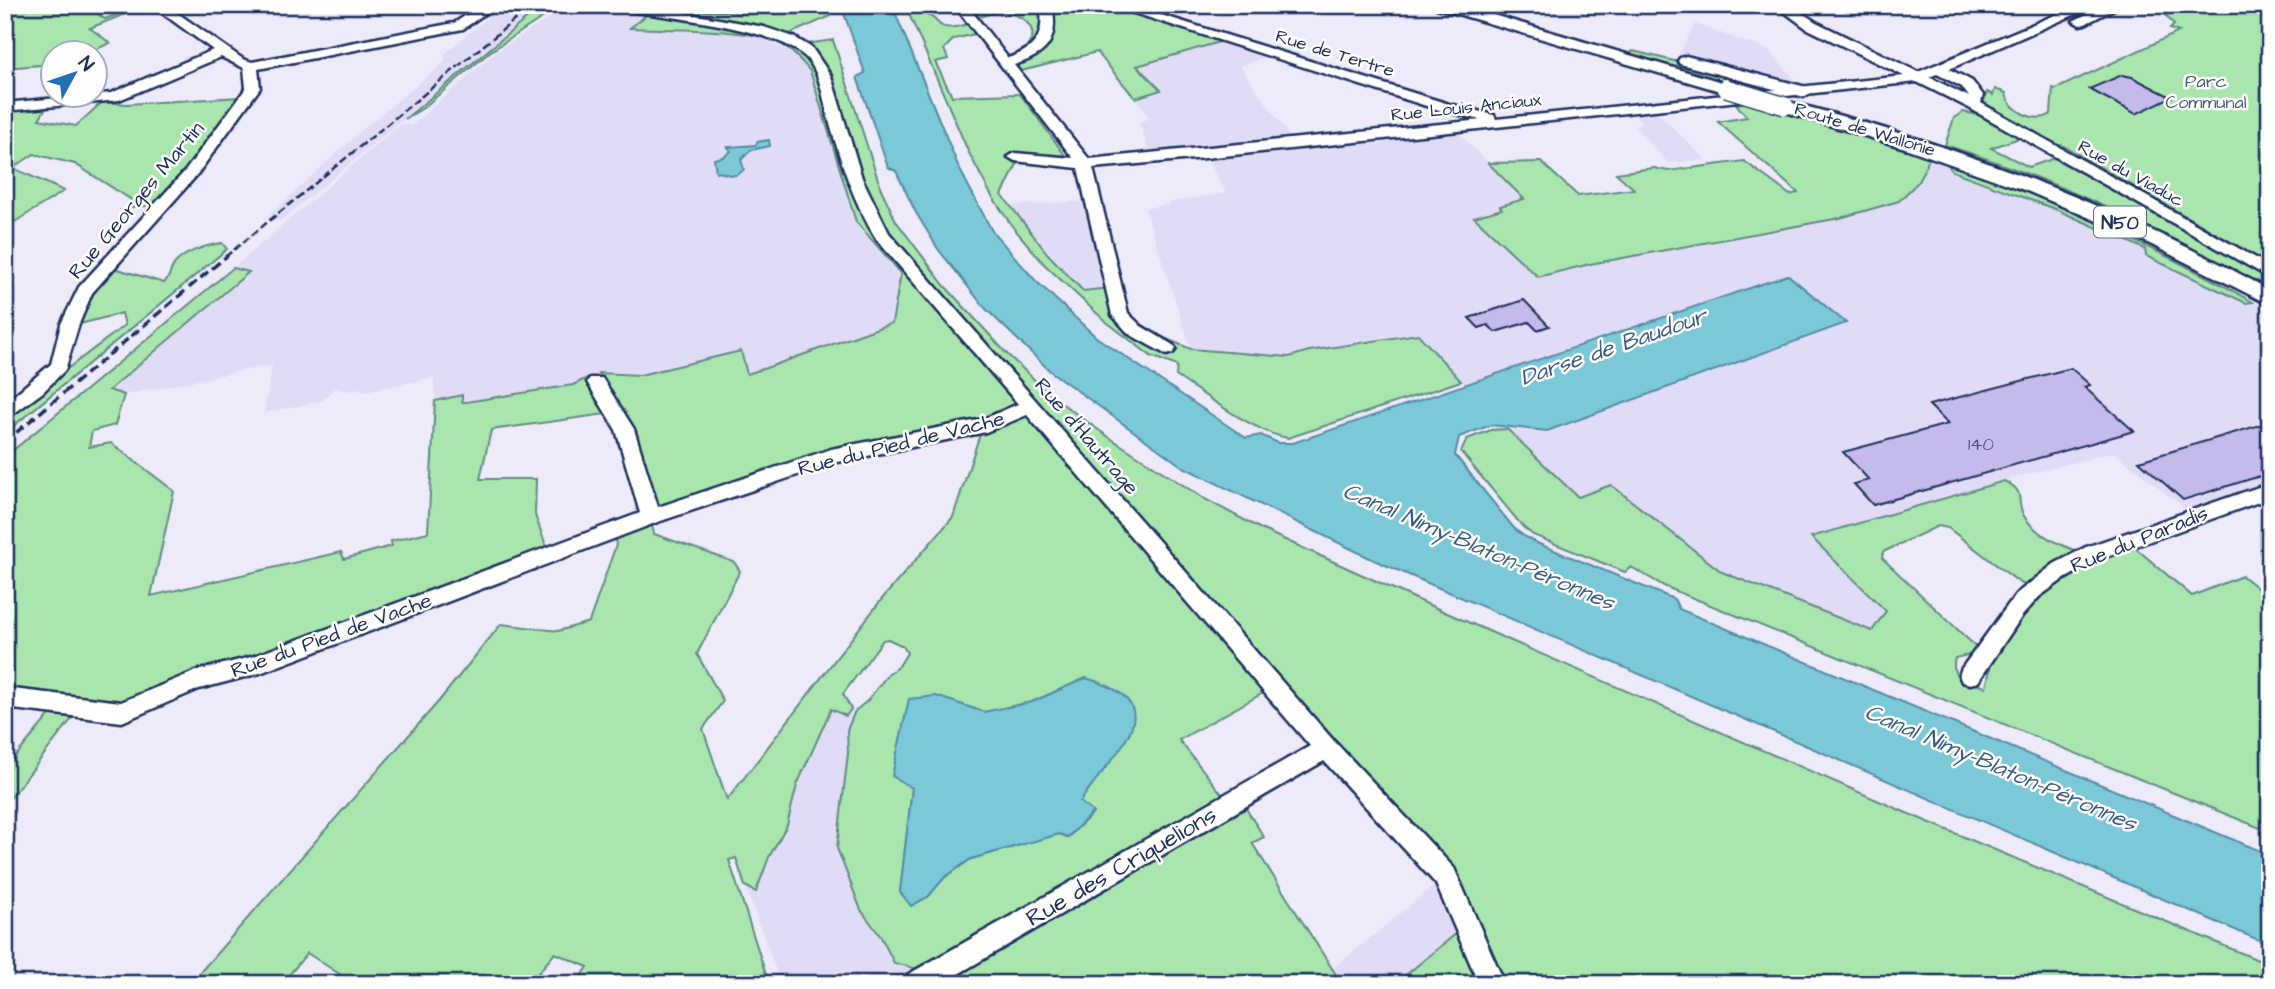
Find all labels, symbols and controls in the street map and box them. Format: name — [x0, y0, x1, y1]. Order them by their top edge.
street label: Rue de Tertre — [1272, 24, 1398, 83]
north arrow — [38, 38, 108, 108]
text: N — [72, 51, 100, 77]
park label: Parc Communal — [2165, 69, 2247, 115]
street label: Rue Louis Anciaux — [1390, 87, 1543, 128]
street label: Route de Wallonie — [1791, 96, 1938, 163]
street label: Rue Georges Martin — [62, 115, 213, 287]
street label: Rue du Viaduc — [2073, 134, 2188, 213]
road number: N50 — [2094, 206, 2146, 238]
water label: Darse de Baudour — [1516, 299, 1713, 394]
street label: Rue d'Hautrage — [1026, 371, 1146, 502]
street label: Rue du Pied de Vache — [795, 404, 1007, 483]
house number: 140 — [1968, 432, 1994, 457]
water label: Canal Nimy-Blaton-Péronnes — [1338, 475, 1621, 620]
street label: Rue du Paradis — [2066, 499, 2212, 580]
street label: Rue du Pied de Vache — [227, 586, 436, 685]
water label: Canal Nimy-Blaton-Péronnes — [1860, 696, 2143, 841]
street label: Rue des Criquelions — [1020, 798, 1223, 935]

